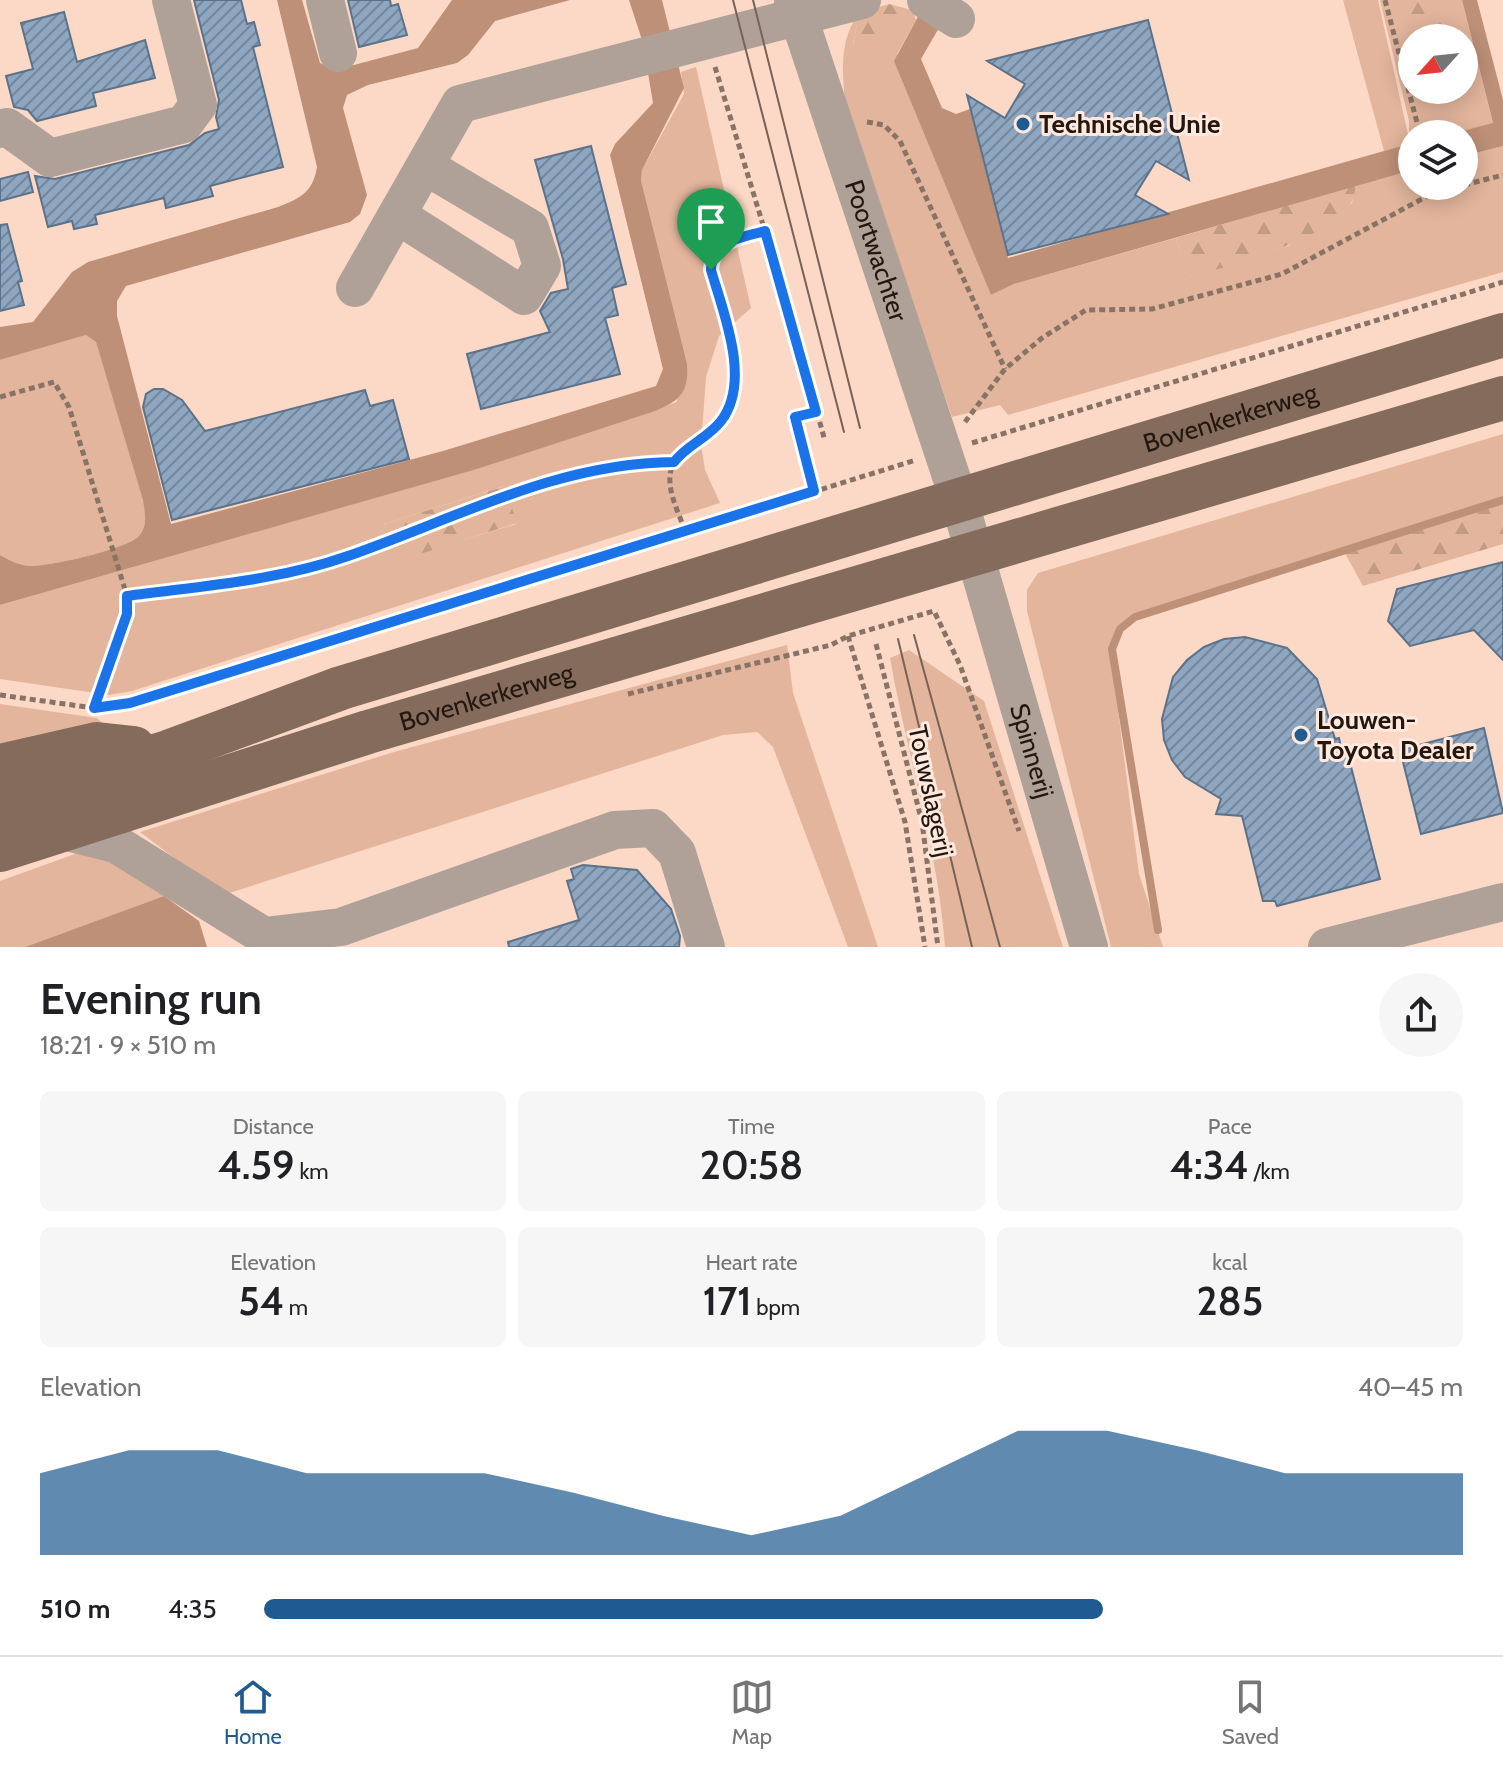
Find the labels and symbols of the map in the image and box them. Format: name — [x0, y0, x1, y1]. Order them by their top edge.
north arrow — [1398, 24, 1478, 104]
place label: Technische Unie — [1039, 108, 1220, 140]
marker: Technische Unie — [1014, 115, 1032, 133]
street label: Poortwachter — [838, 176, 915, 326]
pin — [677, 188, 745, 270]
street label: Bovenkerkerweg — [1139, 376, 1322, 459]
street label: Bovenkerkerweg — [396, 656, 578, 738]
street label: Spinnerij — [1003, 700, 1061, 802]
place label: Louwen- Toyota Dealer — [1317, 704, 1474, 766]
street label: Touwslagerij — [901, 722, 961, 860]
marker: Louwen- Toyota Dealer — [1292, 726, 1310, 744]

